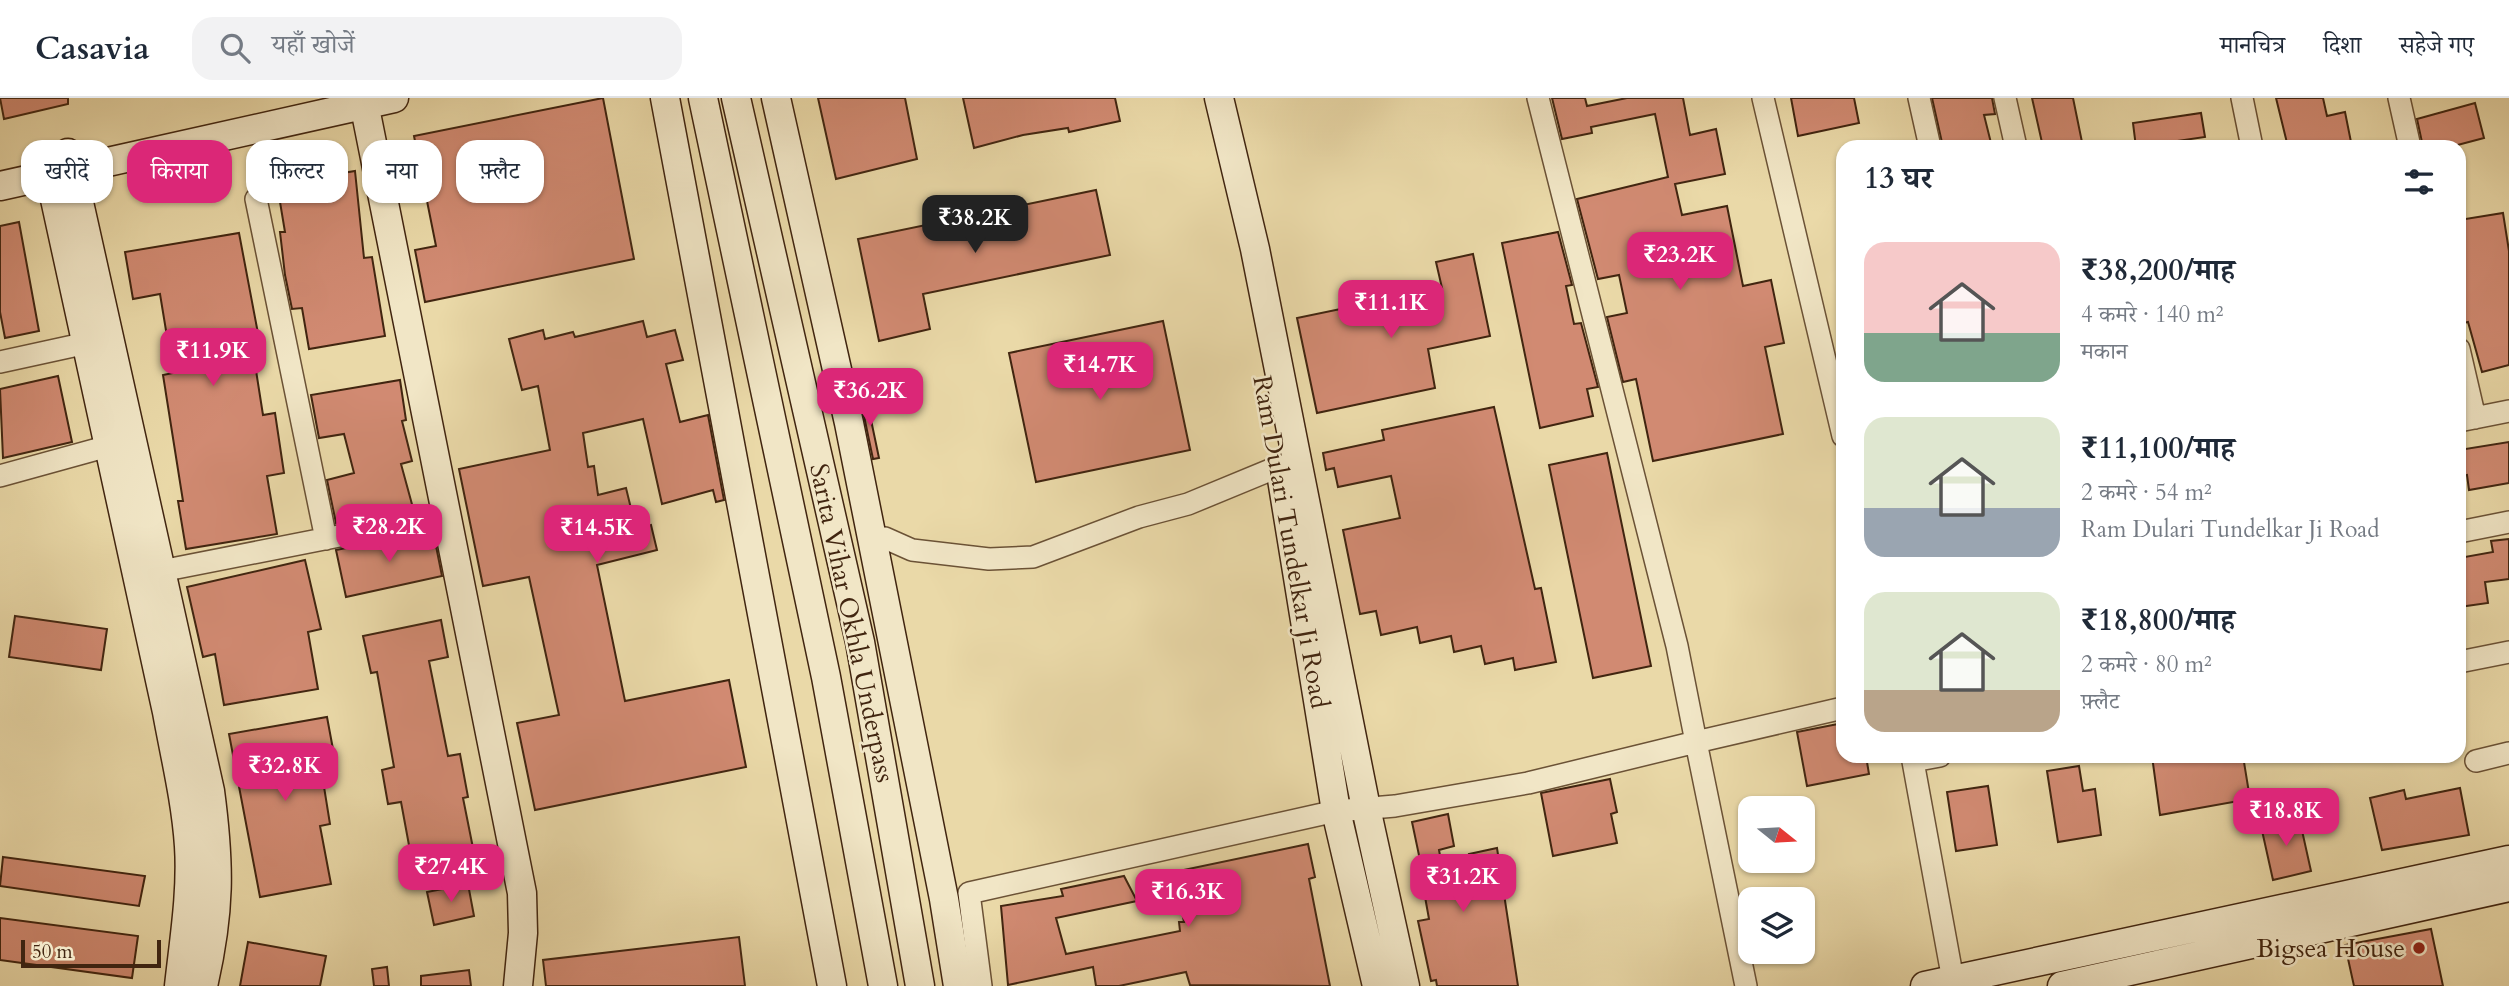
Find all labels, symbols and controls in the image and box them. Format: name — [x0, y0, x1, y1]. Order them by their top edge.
search box — [192, 17, 682, 80]
text: Casavia — [35, 26, 150, 71]
text: यहाँ खोजें — [272, 27, 355, 62]
icon: search — [216, 29, 254, 67]
text: मानचित्र — [2220, 29, 2285, 62]
text: दिशा — [2323, 29, 2361, 62]
text: सहेजे गए — [2399, 29, 2474, 62]
chip: खरीदें — [21, 140, 113, 203]
chip: किराया — [127, 140, 232, 203]
chip: फ़िल्टर — [246, 140, 348, 203]
chip: नया — [362, 140, 442, 203]
chip: फ़्लैट — [456, 140, 544, 203]
text: 13 घर — [1864, 158, 1933, 199]
icon: filters — [2400, 163, 2438, 201]
pin: ₹38.2K — [918, 195, 1032, 255]
text: ₹38.2K — [938, 202, 1012, 233]
pin: ₹23.2K — [1623, 232, 1737, 292]
text: ₹23.2K — [1643, 239, 1717, 270]
text: ₹38,200/माह — [2081, 250, 2235, 291]
icon: home — [1920, 270, 2004, 354]
pin: ₹11.1K — [1334, 280, 1448, 340]
text: ₹11.1K — [1354, 287, 1428, 318]
text: 4 कमरे · 140 m² — [2081, 299, 2224, 330]
pin: ₹11.9K — [156, 328, 270, 388]
text: ₹11.9K — [176, 335, 250, 366]
text: मकान — [2081, 336, 2128, 367]
pin: ₹14.7K — [1043, 342, 1157, 402]
text: ₹14.7K — [1063, 349, 1137, 380]
pin: ₹36.2K — [813, 368, 927, 428]
street label: Ram Dulari Tundelkar Ji Road — [1244, 373, 1338, 711]
text: ₹36.2K — [833, 375, 907, 406]
text: ₹11,100/माह — [2081, 428, 2235, 469]
icon: home — [1920, 445, 2004, 529]
street label: Sarita Vihar Okhla Underpass — [801, 460, 903, 786]
text: 2 कमरे · 54 m² — [2081, 477, 2212, 508]
pin: ₹28.2K — [332, 504, 446, 564]
pin: ₹14.5K — [540, 505, 654, 565]
text: ₹28.2K — [352, 511, 426, 542]
text: ₹14.5K — [560, 512, 634, 543]
text: Ram Dulari Tundelkar Ji Road — [2081, 514, 2380, 545]
text: ₹18,800/माह — [2081, 600, 2235, 641]
icon: home — [1920, 620, 2004, 704]
text: 2 कमरे · 80 m² — [2081, 649, 2212, 680]
text: फ़्लैट — [2081, 686, 2119, 717]
pin: ₹32.8K — [228, 744, 342, 803]
text: ₹32.8K — [248, 750, 322, 781]
pin: ₹18.8K — [2229, 788, 2343, 848]
text: ₹18.8K — [2249, 795, 2323, 826]
north arrow — [1738, 796, 1815, 873]
map controls — [1738, 796, 1815, 964]
pin: ₹27.4K — [394, 844, 508, 904]
text: ₹27.4K — [414, 851, 488, 882]
pin: ₹31.2K — [1406, 854, 1520, 914]
text: ₹31.2K — [1426, 861, 1500, 892]
pin: ₹16.3K — [1131, 870, 1245, 929]
text: ₹16.3K — [1151, 876, 1225, 907]
button: layers — [1738, 887, 1815, 964]
place label: Bigsea House — [2256, 931, 2405, 966]
scale bar — [21, 937, 161, 969]
text: 50 m — [32, 939, 73, 965]
marker: Bigsea House — [2411, 940, 2427, 956]

